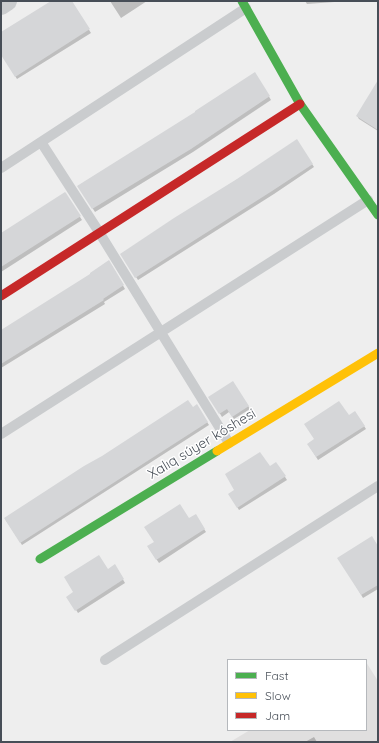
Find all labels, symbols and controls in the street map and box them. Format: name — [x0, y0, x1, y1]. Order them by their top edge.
street label: Xalıq súyer kóshesi — [145, 405, 259, 483]
legend — [227, 659, 367, 731]
text: Fast — [265, 668, 289, 683]
text: Slow — [265, 688, 291, 703]
text: Jam — [265, 708, 290, 723]

